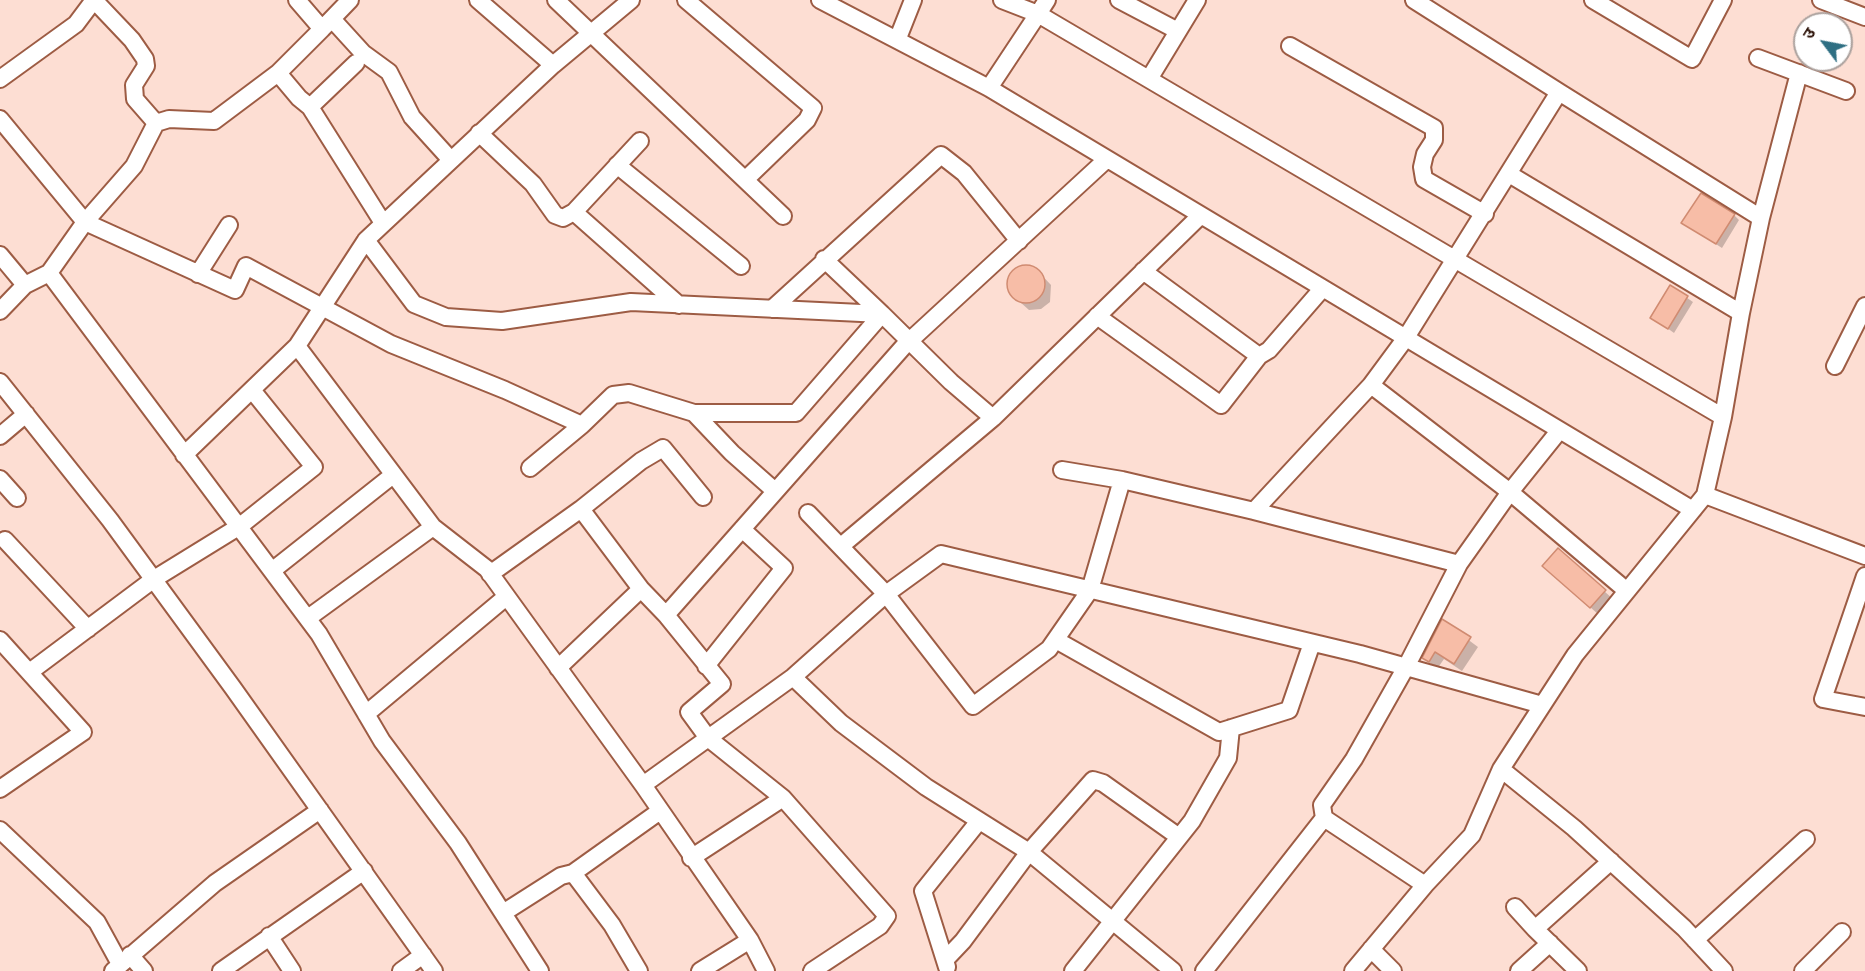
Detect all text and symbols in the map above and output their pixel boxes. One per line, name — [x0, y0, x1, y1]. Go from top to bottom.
north arrow — [1793, 12, 1853, 72]
text: उ — [1799, 25, 1819, 42]

